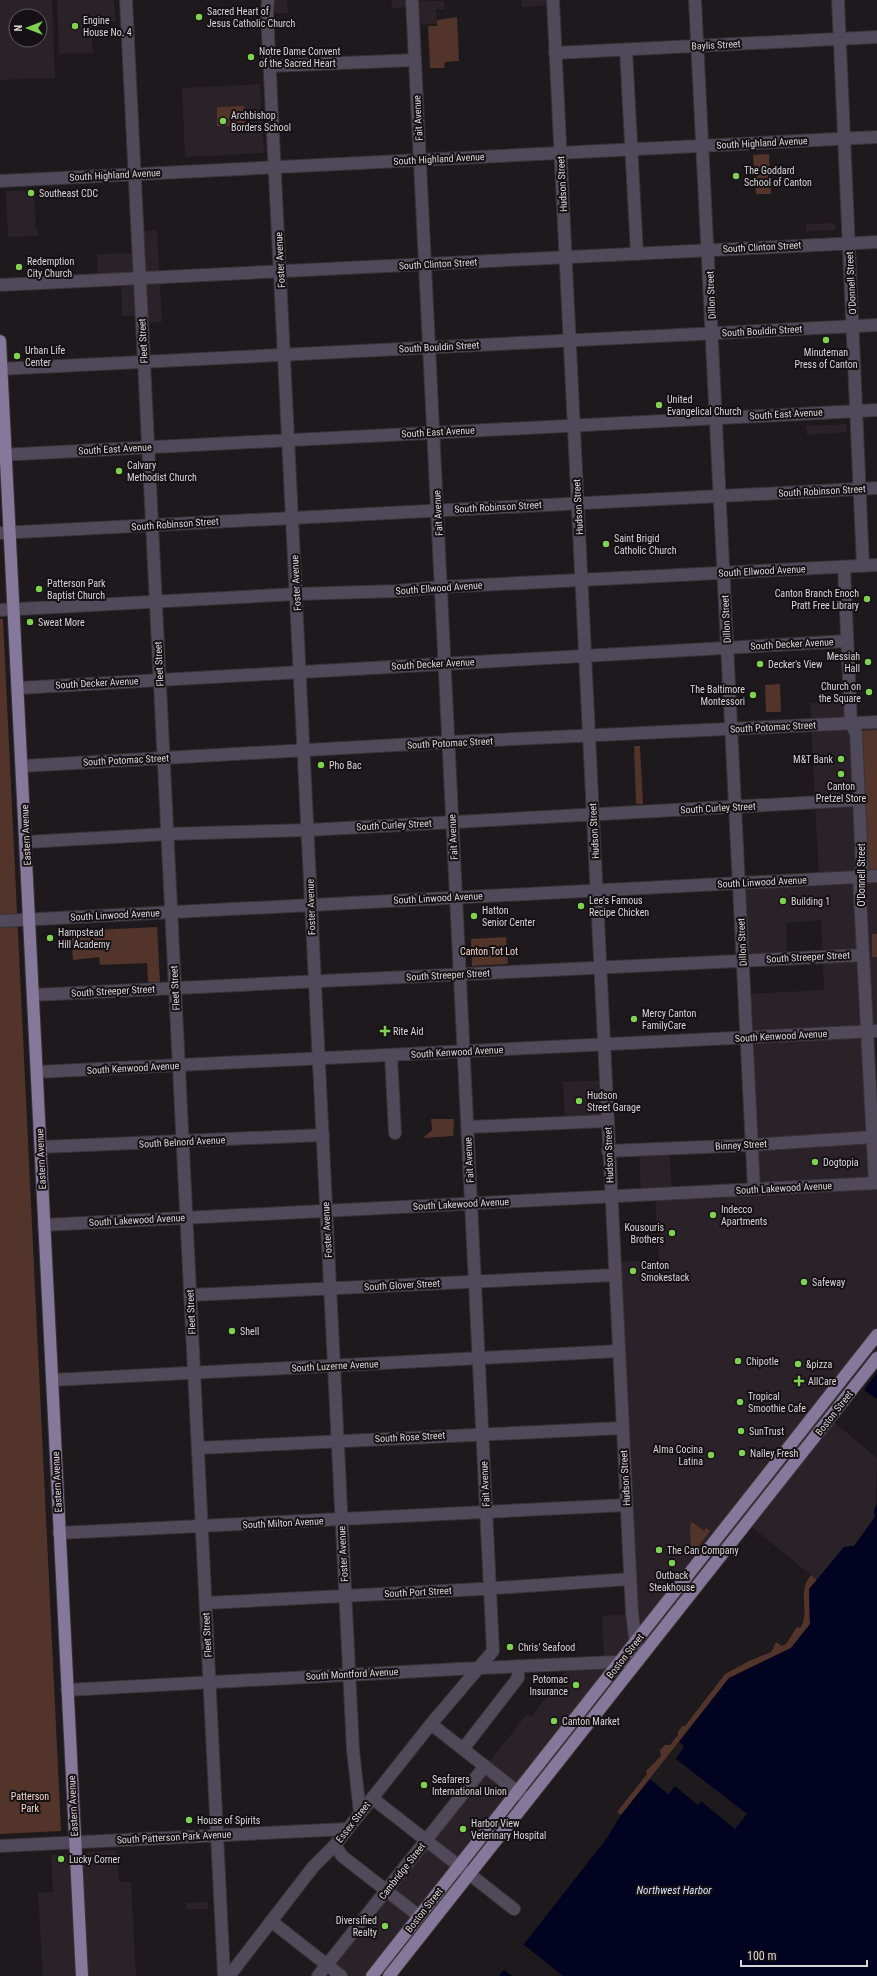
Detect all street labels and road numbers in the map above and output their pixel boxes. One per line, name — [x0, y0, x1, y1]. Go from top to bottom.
street label: Baylis Street — [691, 38, 741, 52]
street label: Fait Avenue — [411, 95, 425, 141]
street label: South Highland Avenue — [716, 135, 808, 151]
street label: South Highland Avenue — [393, 151, 485, 167]
street label: Hudson Street — [555, 156, 569, 212]
street label: South Highland Avenue — [69, 167, 161, 183]
street label: Foster Avenue — [273, 231, 287, 288]
street label: South Clinton Street — [722, 239, 802, 255]
street label: O'Donnell Street — [844, 251, 858, 315]
street label: South Clinton Street — [398, 256, 478, 272]
street label: Dillon Street — [704, 271, 718, 319]
street label: Fleet Street — [136, 318, 150, 364]
street label: South Bouldin Street — [721, 323, 803, 339]
street label: South Bouldin Street — [398, 339, 480, 355]
street label: South East Avenue — [749, 407, 823, 421]
street label: South East Avenue — [401, 425, 475, 439]
street label: South East Avenue — [78, 442, 152, 456]
street label: Hudson Street — [571, 479, 585, 535]
street label: South Robinson Street — [778, 483, 866, 499]
street label: Fait Avenue — [431, 490, 445, 536]
street label: South Robinson Street — [454, 499, 542, 515]
street label: South Robinson Street — [131, 515, 219, 533]
street label: Foster Avenue — [289, 554, 303, 611]
street label: South Ellwood Avenue — [718, 563, 806, 579]
street label: South Ellwood Avenue — [395, 579, 483, 597]
street label: Dillon Street — [719, 595, 733, 643]
street label: South Decker Avenue — [750, 636, 834, 652]
street label: Fleet Street — [152, 641, 166, 687]
street label: South Decker Avenue — [391, 656, 475, 672]
street label: South Decker Avenue — [55, 675, 139, 691]
street label: South Potomac Street — [730, 719, 816, 735]
street label: South Potomac Street — [407, 735, 493, 751]
street label: South Potomac Street — [83, 752, 169, 768]
street label: South Curley Street — [680, 801, 756, 815]
street label: Hudson Street — [587, 803, 601, 859]
street label: Eastern Avenue — [19, 804, 33, 866]
street label: Fait Avenue — [446, 814, 460, 860]
street label: South Curley Street — [356, 818, 432, 832]
street label: O'Donnell Street — [856, 843, 867, 907]
street label: South Linwood Avenue — [717, 874, 807, 890]
street label: Foster Avenue — [305, 878, 317, 935]
street label: South Linwood Avenue — [393, 890, 483, 906]
street label: South Linwood Avenue — [70, 907, 160, 923]
street label: Dillon Street — [735, 918, 749, 966]
street label: South Streeper Street — [766, 949, 850, 965]
street label: Fleet Street — [168, 965, 182, 1011]
street label: South Streeper Street — [406, 967, 490, 983]
street label: South Streeper Street — [71, 983, 155, 999]
street label: South Kenwood Avenue — [734, 1028, 828, 1044]
street label: South Kenwood Avenue — [410, 1044, 504, 1060]
street label: South Kenwood Avenue — [86, 1060, 180, 1076]
street label: Hudson Street — [603, 1127, 615, 1183]
street label: Eastern Avenue — [34, 1128, 48, 1190]
street label: South Belnord Avenue — [139, 1134, 226, 1150]
street label: Fait Avenue — [462, 1137, 476, 1183]
street label: Binney Street — [715, 1138, 767, 1152]
street label: South Lakewood Avenue — [736, 1180, 833, 1196]
street label: South Lakewood Avenue — [413, 1196, 510, 1212]
street label: Foster Avenue — [320, 1201, 334, 1258]
street label: South Lakewood Avenue — [89, 1212, 186, 1228]
street label: South Glover Street — [364, 1278, 440, 1292]
street label: Fleet Street — [184, 1289, 198, 1335]
street label: South Luzerne Avenue — [291, 1358, 379, 1374]
street label: Boston Street — [813, 1389, 855, 1437]
street label: South Rose Street — [375, 1430, 445, 1444]
street label: Hudson Street — [618, 1450, 632, 1506]
street label: Eastern Avenue — [50, 1451, 64, 1513]
street label: Fait Avenue — [478, 1461, 492, 1507]
street label: South Milton Avenue — [242, 1515, 324, 1531]
street label: Foster Avenue — [336, 1525, 350, 1582]
street label: South Port Street — [384, 1585, 452, 1599]
street label: Fleet Street — [200, 1612, 214, 1658]
street label: Boston Street — [604, 1632, 646, 1680]
street label: South Montford Avenue — [305, 1666, 399, 1682]
street label: Eastern Avenue — [66, 1775, 80, 1837]
street label: Essex Street — [334, 1799, 372, 1845]
street label: South Patterson Park Avenue — [116, 1828, 232, 1845]
street label: Cambridge Street — [377, 1841, 427, 1901]
street label: Boston Street — [403, 1886, 445, 1934]

